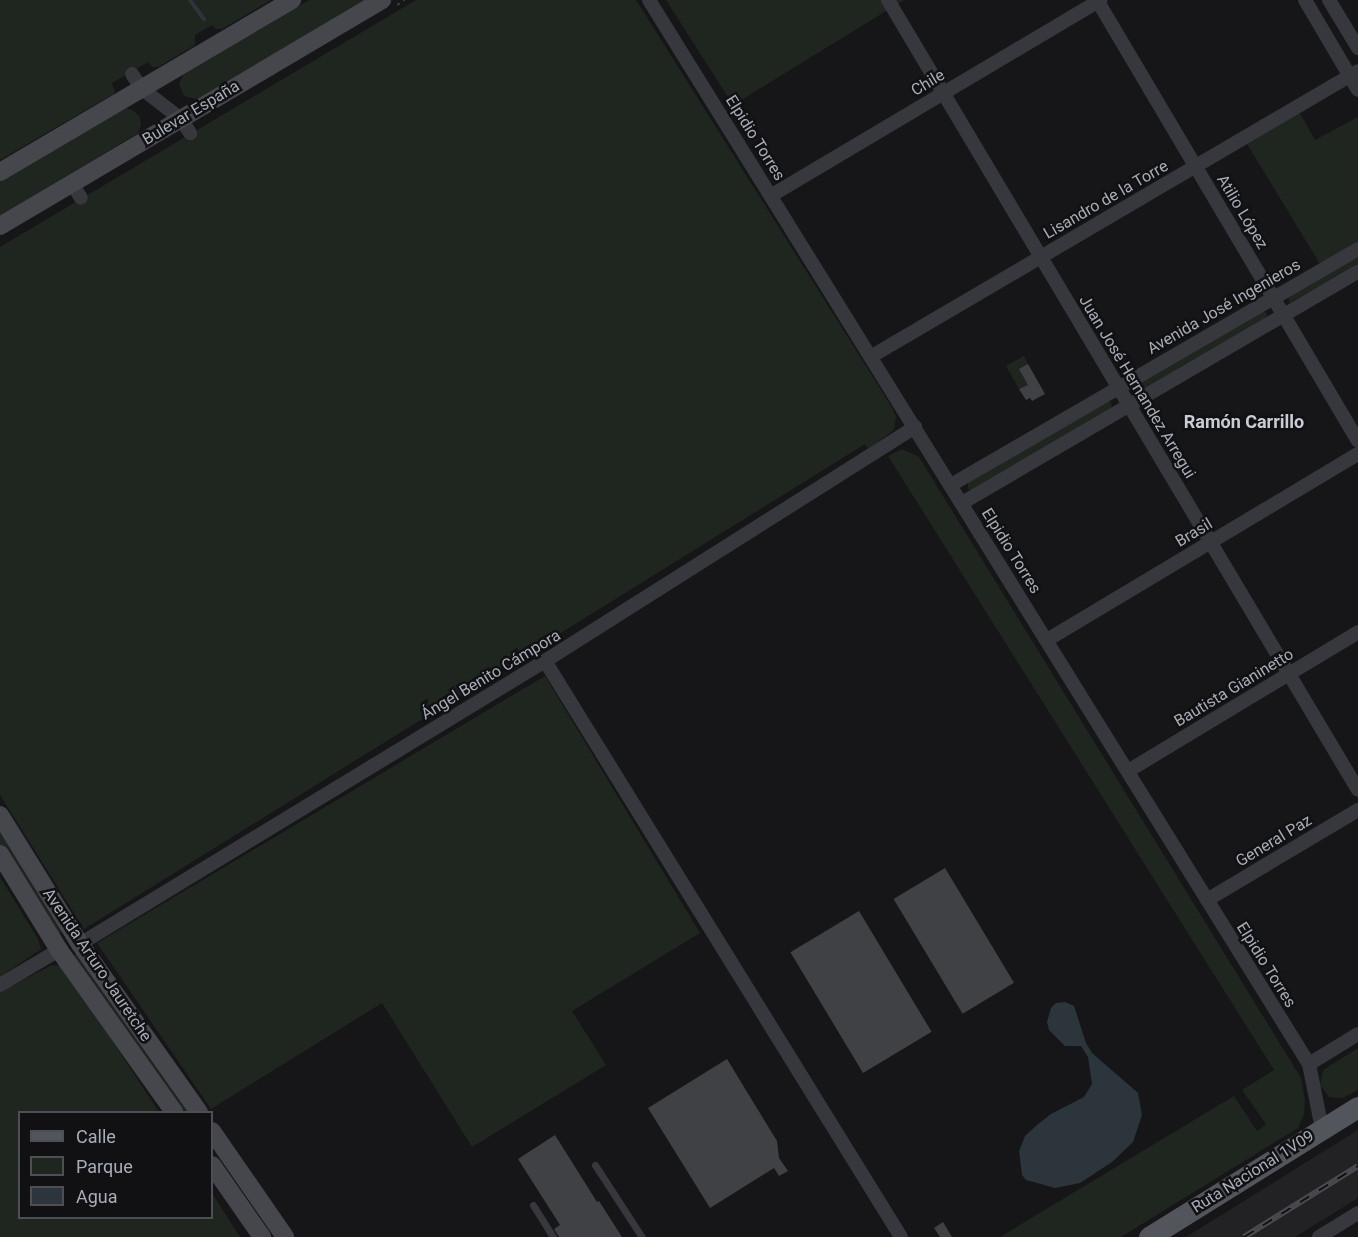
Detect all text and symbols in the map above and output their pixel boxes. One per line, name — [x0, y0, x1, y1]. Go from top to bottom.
street label: Chile — [908, 66, 948, 100]
street label: Bulevar España — [139, 77, 243, 149]
street label: Elpidio Torres — [721, 92, 789, 184]
street label: Lisandro de la Torre — [1040, 156, 1172, 244]
street label: Atilio López — [1212, 171, 1272, 253]
street label: Avenida José Ingenieros — [1144, 255, 1304, 359]
street label: Juan José Hernandez Arregui — [1075, 292, 1199, 482]
district label: Ramón Carrillo — [1184, 411, 1304, 433]
street label: Elpidio Torres — [977, 505, 1045, 597]
street label: Brasil — [1172, 515, 1216, 551]
street label: Ángel Benito Cámpora — [418, 626, 564, 724]
street label: Bautista Gianinetto — [1171, 645, 1297, 731]
street label: General Paz — [1233, 811, 1315, 871]
street label: Avenida Arturo Jauretche — [39, 885, 155, 1045]
street label: Elpidio Torres — [1232, 919, 1300, 1011]
legend — [18, 1111, 213, 1219]
text: Calle — [76, 1126, 116, 1147]
street label: Ruta Nacional 1V09 — [1188, 1127, 1318, 1217]
text: Parque — [76, 1156, 133, 1177]
text: Agua — [76, 1186, 118, 1207]

